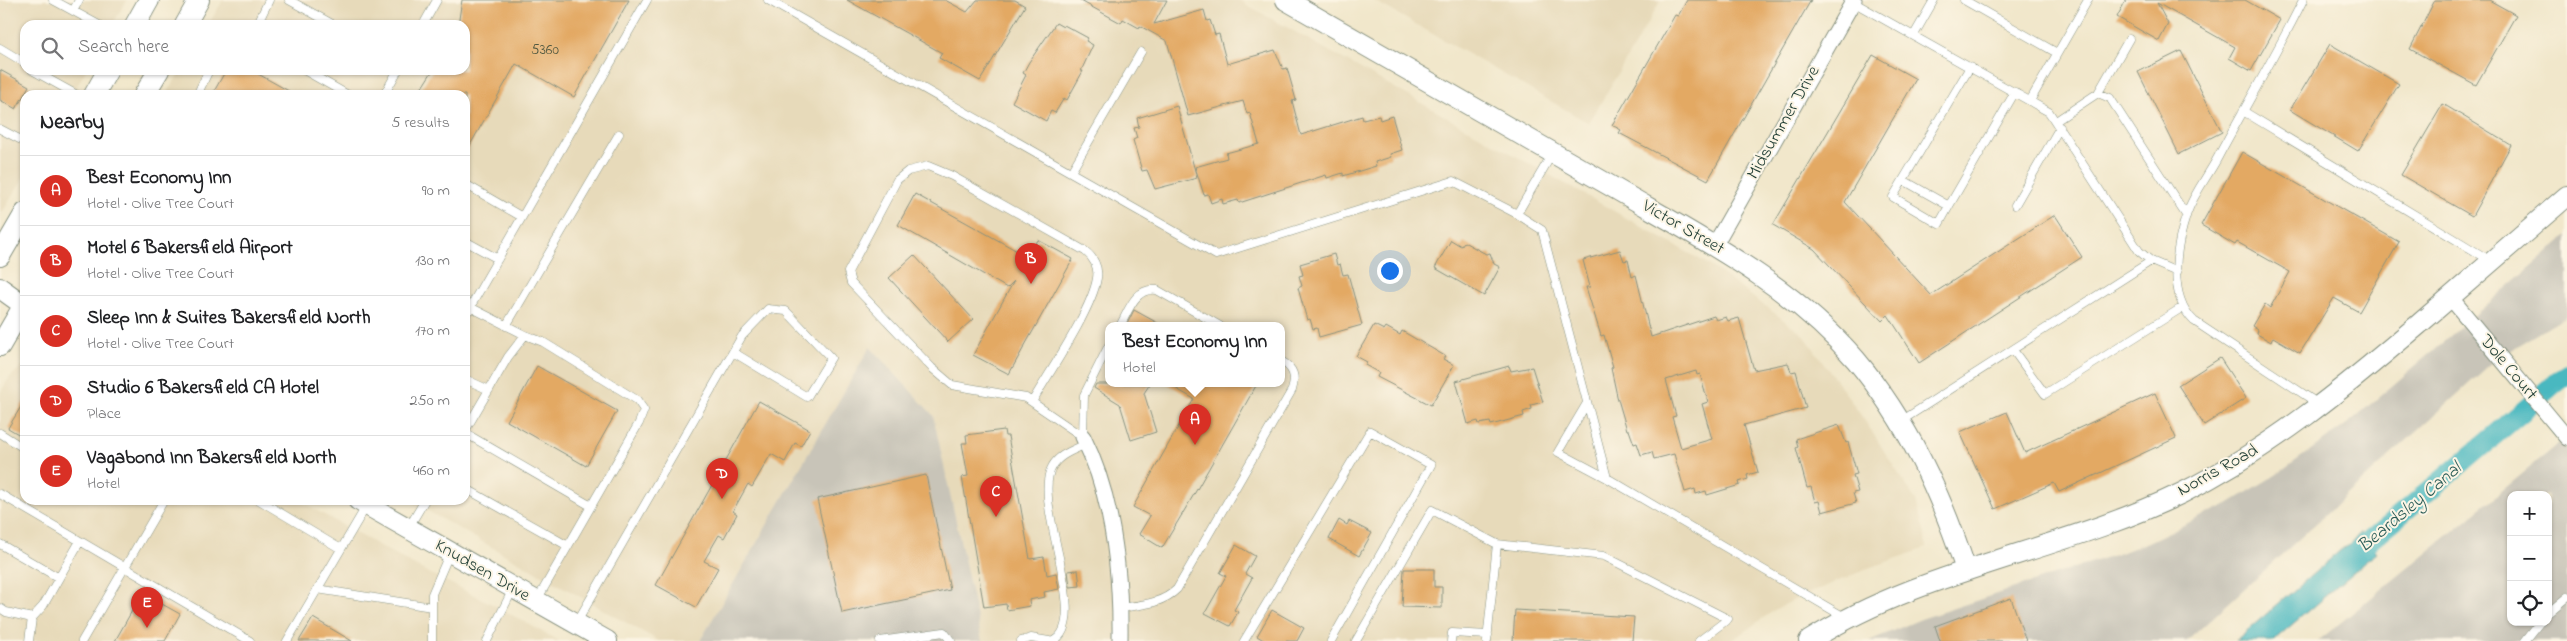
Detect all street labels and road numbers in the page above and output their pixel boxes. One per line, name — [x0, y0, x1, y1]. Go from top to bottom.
street label: Midsummer Drive — [1741, 61, 1828, 185]
street label: Victor Street — [1636, 193, 1729, 262]
street label: Dole Court — [2472, 329, 2543, 407]
street label: Norris Road — [2173, 438, 2263, 504]
street label: Knudsen Drive — [430, 533, 535, 609]

